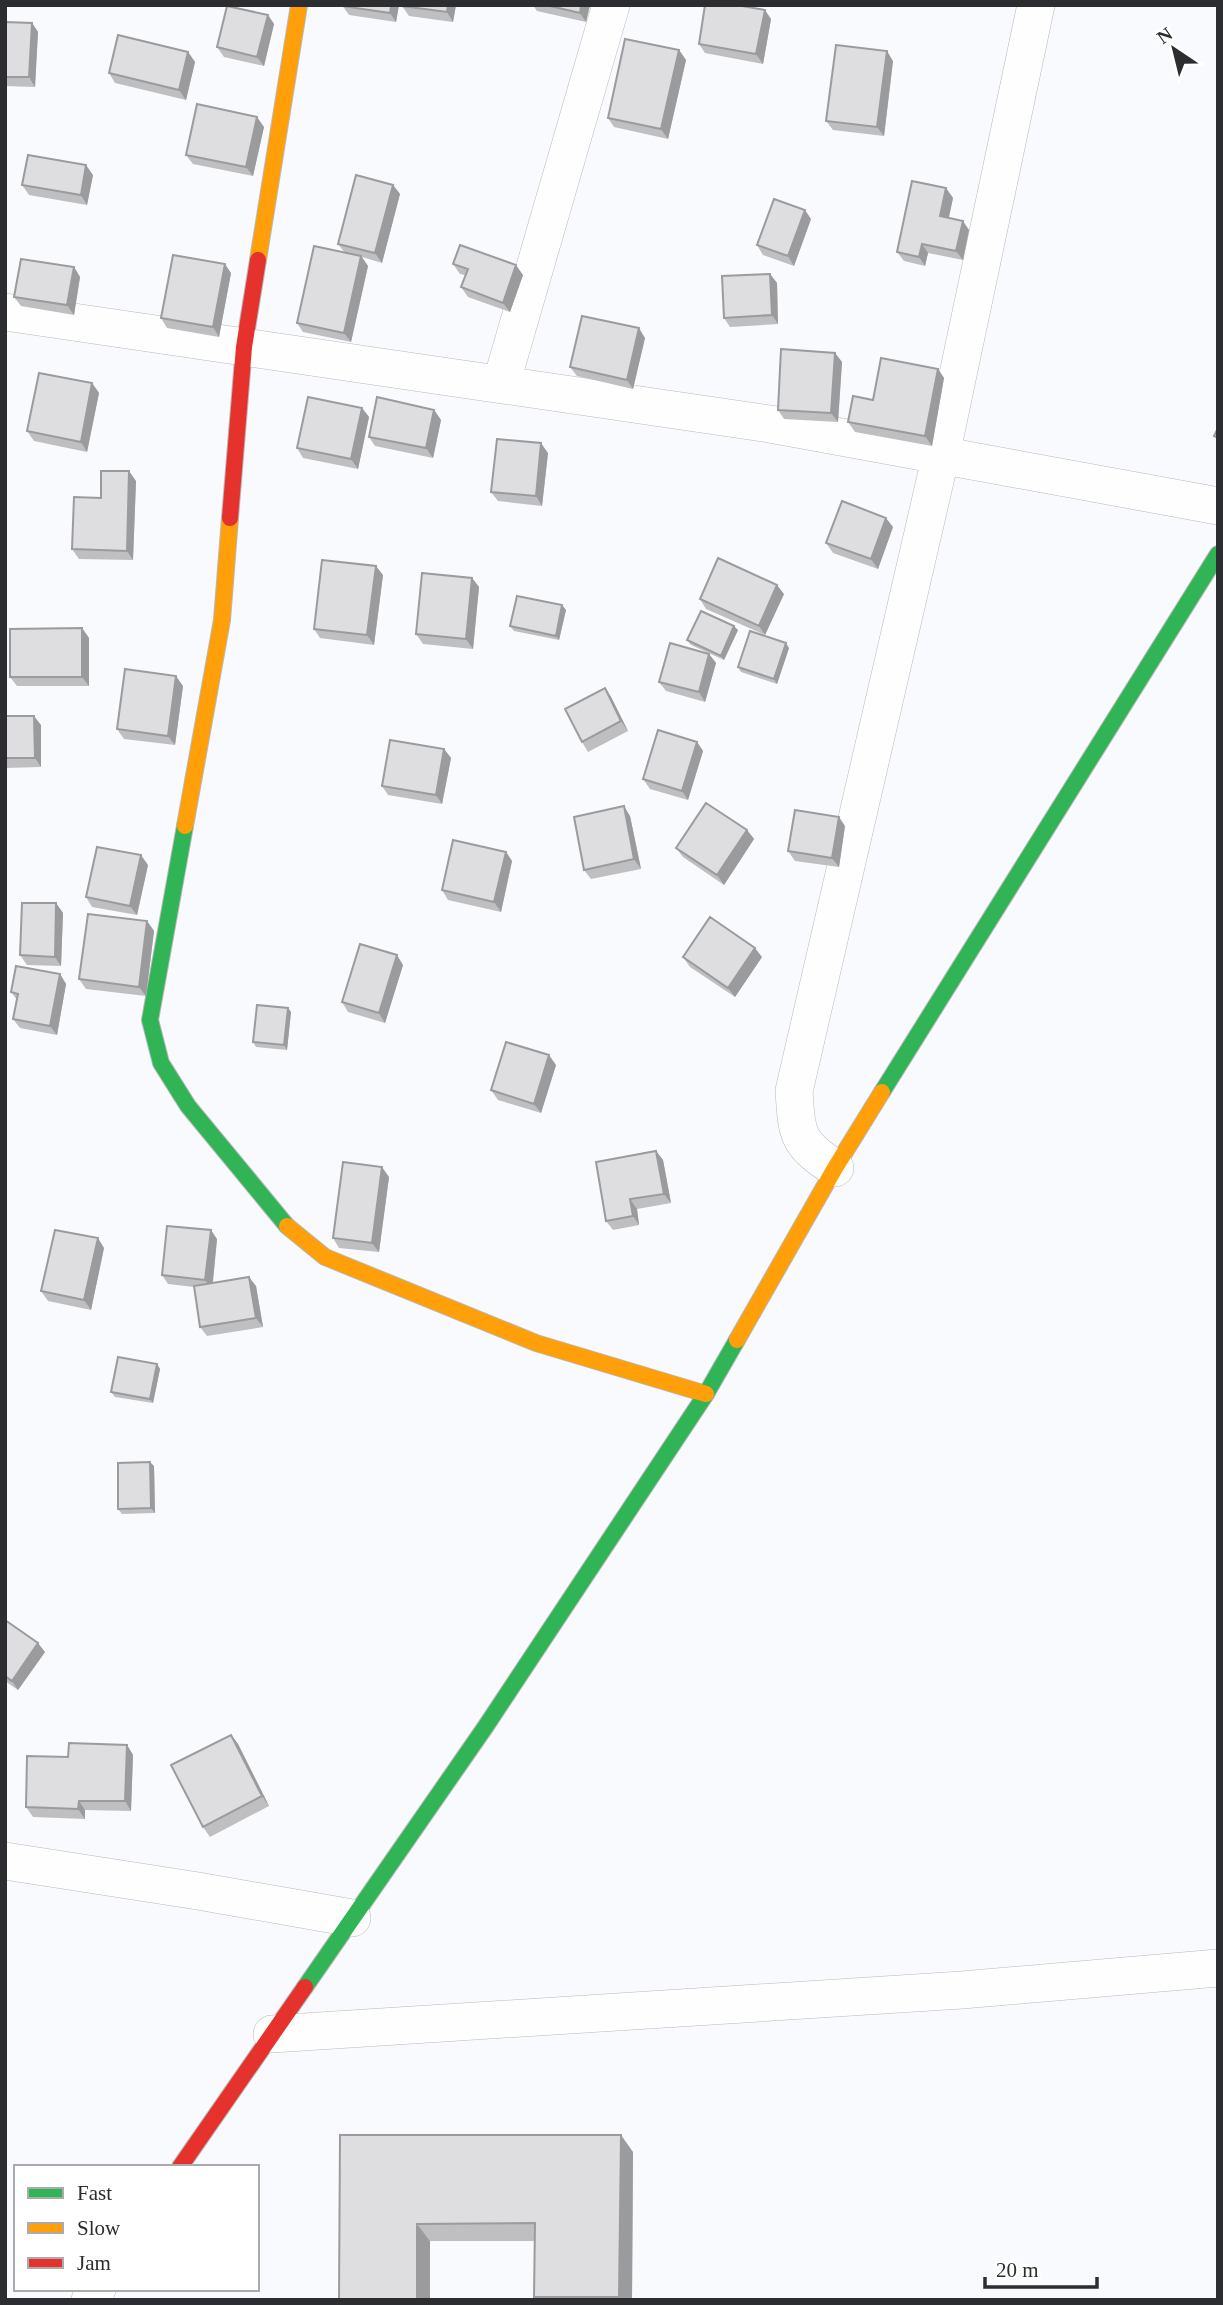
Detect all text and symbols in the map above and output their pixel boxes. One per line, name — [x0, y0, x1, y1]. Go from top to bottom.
north arrow — [1139, 14, 1209, 84]
text: N — [1153, 23, 1176, 48]
legend — [14, 2165, 259, 2291]
text: Fast — [77, 2181, 112, 2205]
text: Slow — [77, 2216, 121, 2240]
scale bar — [985, 2246, 1097, 2290]
text: Jam — [77, 2251, 111, 2275]
text: 20 m — [996, 2258, 1039, 2282]

